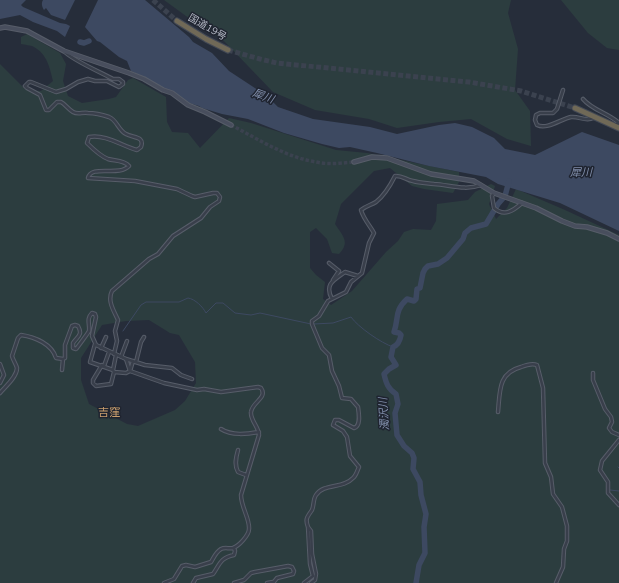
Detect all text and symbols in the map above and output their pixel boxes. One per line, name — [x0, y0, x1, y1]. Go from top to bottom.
street label: 国道19号 — [186, 12, 228, 44]
water label: 犀川 — [250, 87, 276, 107]
water label: 犀川 — [570, 166, 592, 180]
water label: 濁沢川 — [377, 397, 393, 431]
district label: 吉窪 — [98, 406, 120, 420]

